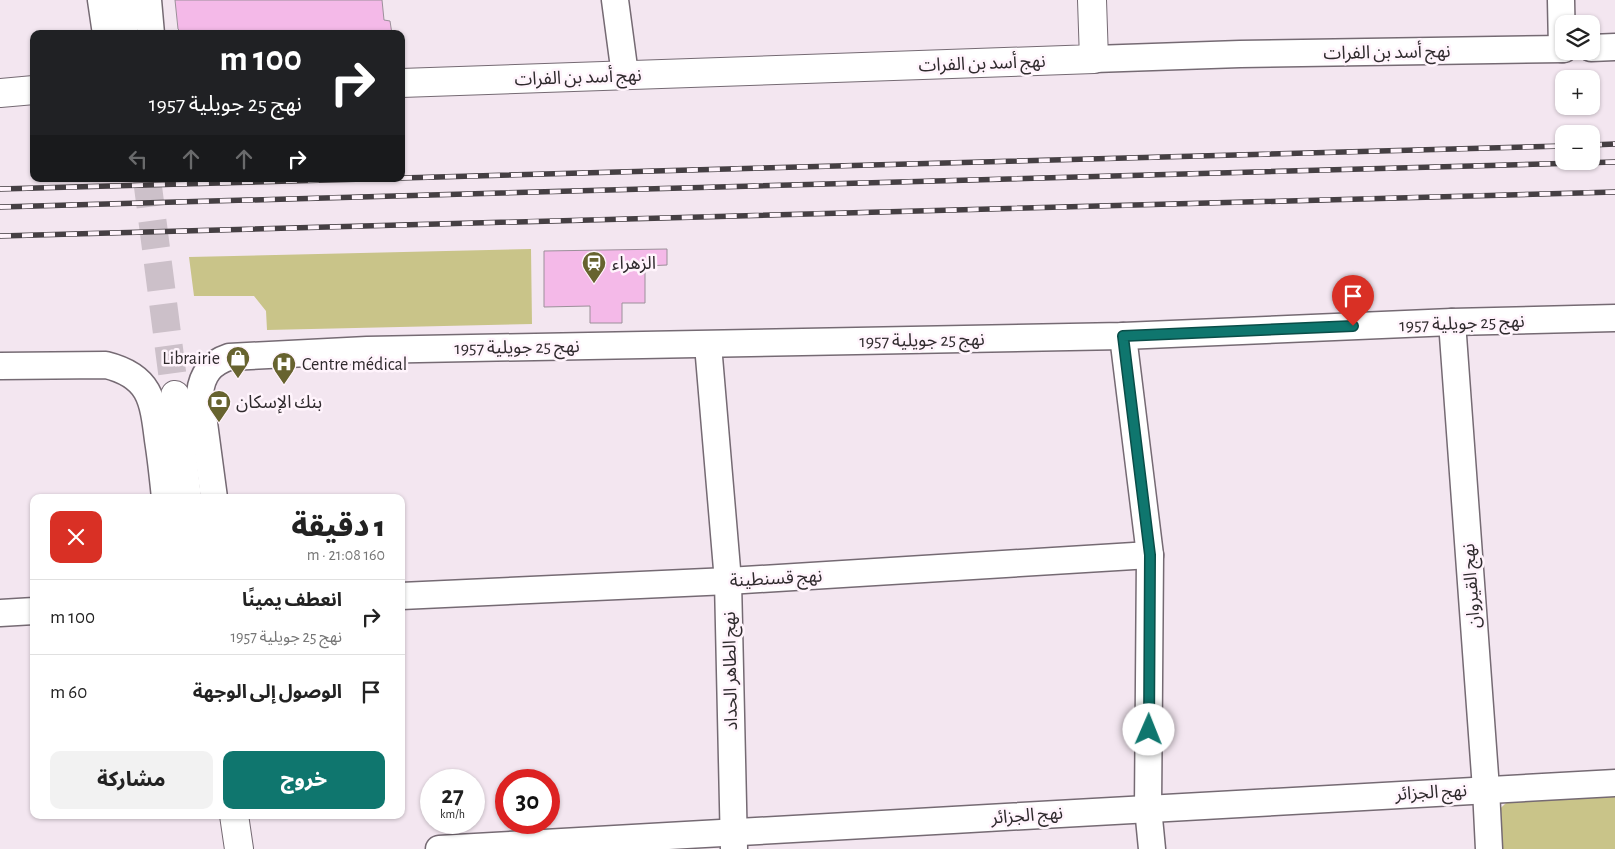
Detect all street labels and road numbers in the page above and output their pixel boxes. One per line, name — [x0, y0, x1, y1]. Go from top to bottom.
street label: نهج أسد بن الفرات — [1323, 40, 1451, 66]
street label: نهج أسد بن الفرات — [918, 50, 1046, 78]
street label: نهج أسد بن الفرات — [514, 64, 642, 92]
street label: نهج 25 جويلية 1957 — [1399, 313, 1525, 338]
street label: نهج 25 جويلية 1957 — [859, 331, 985, 354]
street label: نهج 25 جويلية 1957 — [454, 338, 580, 361]
street label: نهج القيروان — [1460, 543, 1487, 629]
street label: نهج قسنطينة — [729, 568, 823, 593]
street label: نهج الطاهر الحداد — [721, 611, 744, 731]
street label: نهج الجزائر — [1394, 782, 1468, 807]
street label: نهج الجزائر — [990, 805, 1064, 831]

